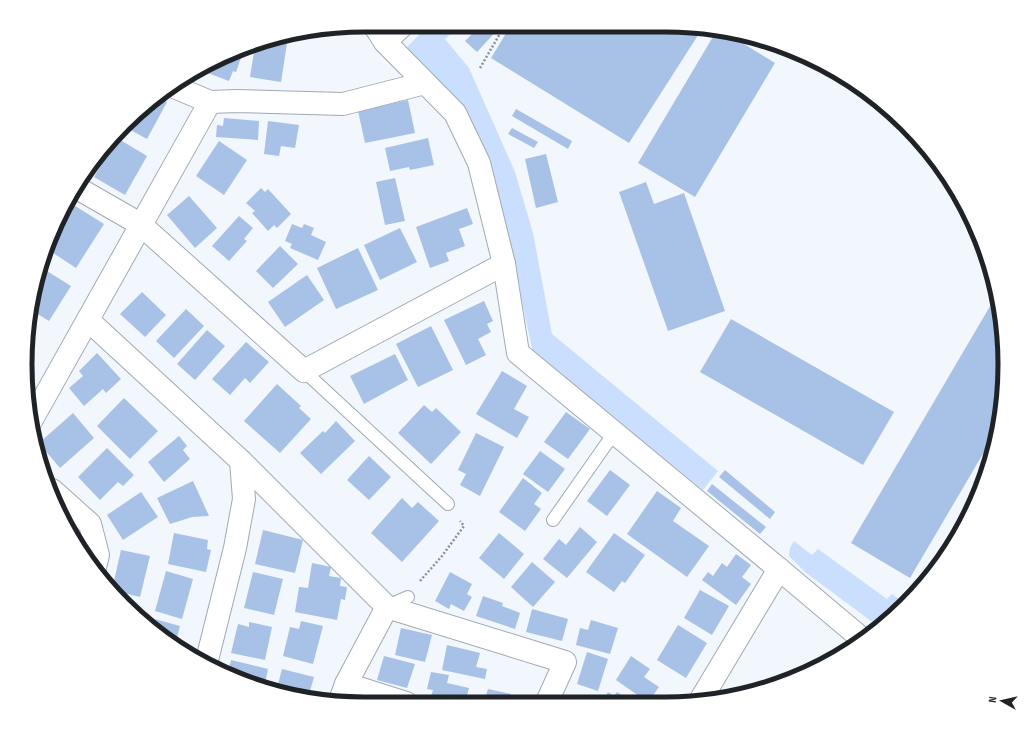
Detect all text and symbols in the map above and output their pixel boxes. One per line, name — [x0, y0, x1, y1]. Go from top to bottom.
north arrow — [982, 681, 1022, 721]
text: N — [986, 696, 999, 703]

